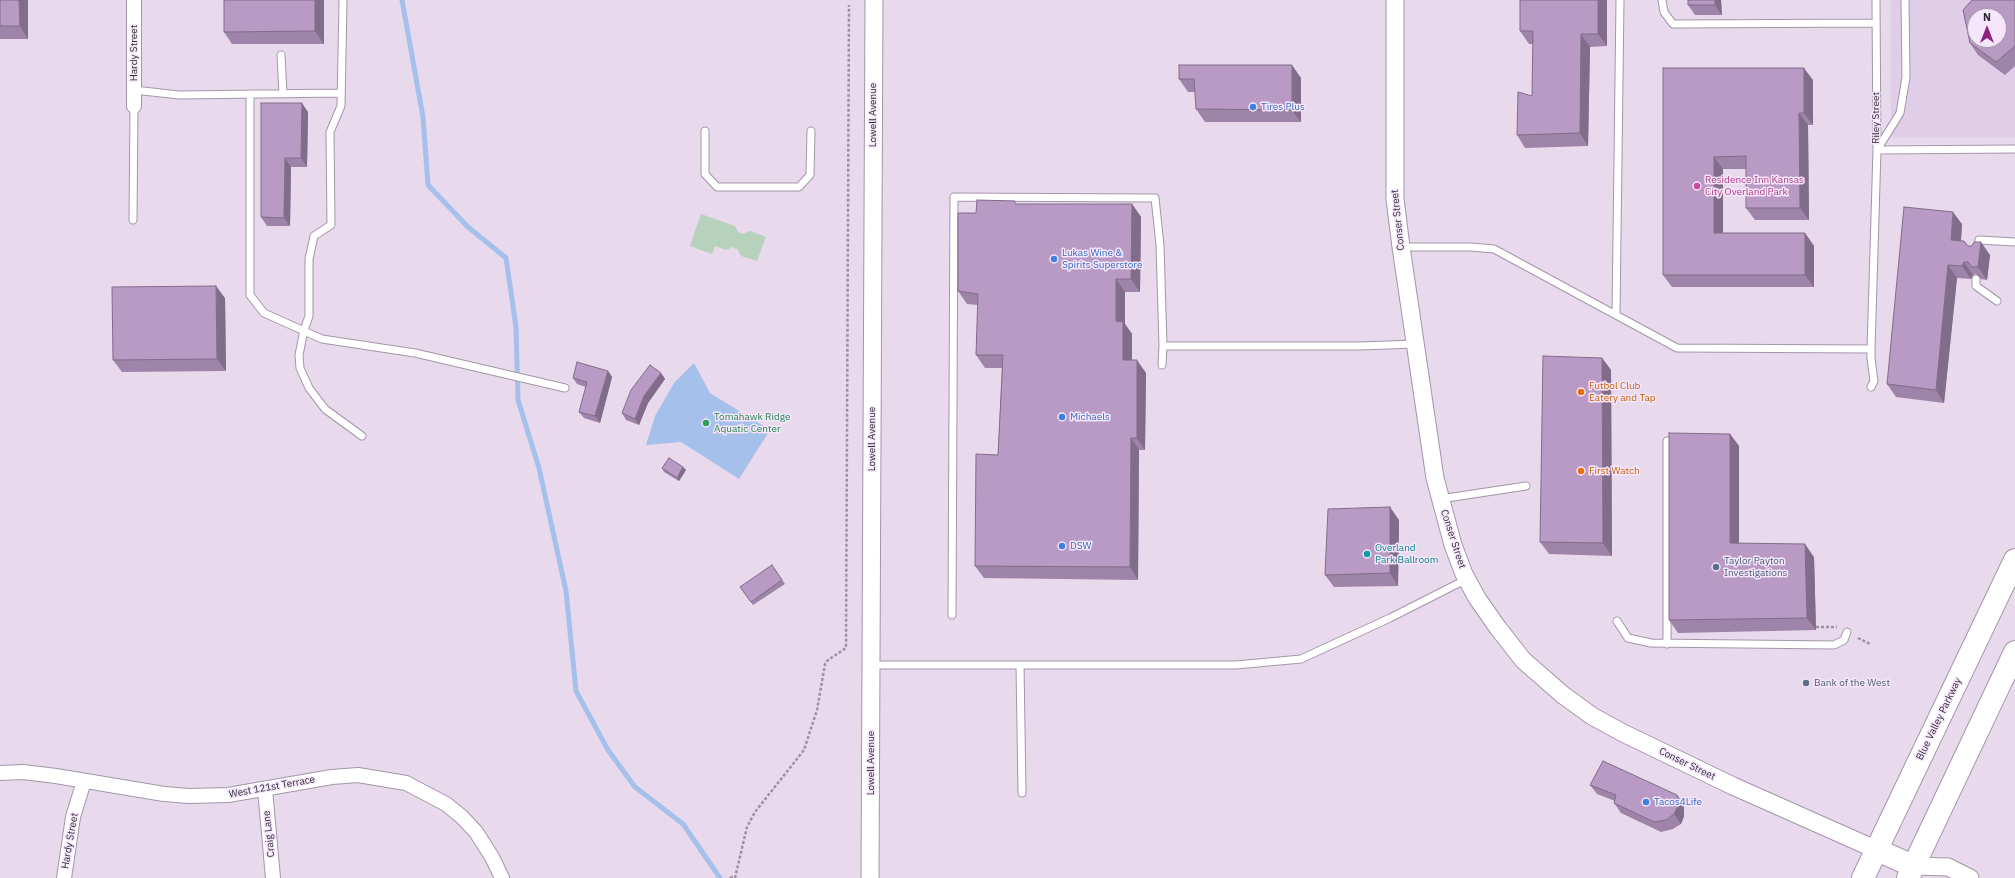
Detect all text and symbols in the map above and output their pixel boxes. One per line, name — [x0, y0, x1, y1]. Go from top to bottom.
north arrow — [1967, 8, 2007, 48]
text: N — [1983, 10, 1991, 24]
street label: Hardy Street — [128, 25, 140, 81]
street label: Lowell Avenue — [867, 83, 879, 147]
street label: Riley Street — [1870, 92, 1882, 144]
place label: Tires Plus — [1261, 101, 1305, 113]
marker: Tires Plus — [1248, 102, 1258, 112]
place label: Residence Inn Kansas City Overland Park — [1705, 174, 1804, 198]
marker: Residence Inn Kansas City Overland Park — [1692, 181, 1702, 191]
street label: Conser Street — [1389, 189, 1407, 251]
place label: Lukas Wine & Spirits Superstore — [1062, 247, 1142, 270]
marker: Lukas Wine & Spirits Superstore — [1049, 254, 1059, 264]
place label: Futbol Club Eatery and Tap — [1589, 380, 1656, 404]
marker: Futbol Club Eatery and Tap — [1576, 387, 1586, 397]
street label: Lowell Avenue — [866, 407, 878, 471]
place label: Tomahawk Ridge Aquatic Center — [714, 411, 790, 434]
place label: Michaels — [1070, 411, 1110, 423]
marker: Michaels — [1057, 412, 1067, 422]
marker: Tomahawk Ridge Aquatic Center — [701, 418, 711, 428]
place label: First Watch — [1589, 465, 1640, 477]
marker: First Watch — [1576, 466, 1586, 476]
street label: Conser Street — [1438, 508, 1468, 570]
place label: DSW — [1070, 540, 1091, 552]
marker: DSW — [1057, 541, 1067, 551]
place label: Overland Park Ballroom — [1375, 542, 1438, 566]
marker: Overland Park Ballroom — [1362, 549, 1372, 559]
place label: Taylor Payton Investigations — [1724, 555, 1787, 578]
marker: Taylor Payton Investigations — [1711, 562, 1721, 572]
street label: Blue Valley Parkway — [1914, 676, 1964, 762]
place label: Bank of the West — [1814, 677, 1890, 689]
marker: Bank of the West — [1801, 678, 1811, 688]
street label: Lowell Avenue — [865, 731, 877, 795]
street label: Conser Street — [1657, 745, 1717, 783]
street label: West 121st Terrace — [228, 774, 316, 800]
place label: Tacos4Life — [1654, 796, 1702, 808]
marker: Tacos4Life — [1641, 797, 1651, 807]
street label: Craig Lane — [261, 810, 277, 858]
street label: Hardy Street — [59, 812, 81, 870]

